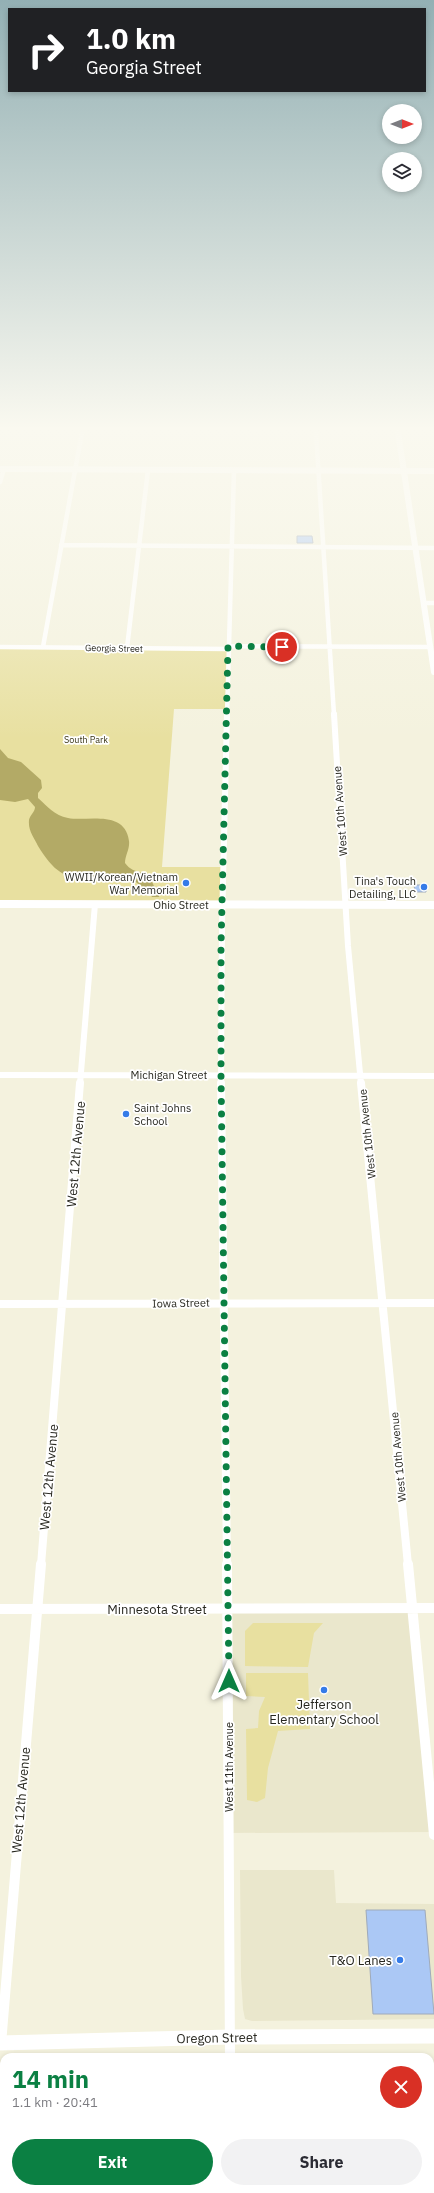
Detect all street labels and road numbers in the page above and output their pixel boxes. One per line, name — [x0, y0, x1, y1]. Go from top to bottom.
street label: Georgia Street — [85, 642, 143, 654]
street label: West 10th Avenue — [330, 766, 350, 856]
street label: Ohio Street — [153, 898, 209, 912]
street label: Michigan Street — [131, 1068, 208, 1082]
street label: West 10th Avenue — [355, 1088, 379, 1180]
street label: West 12th Avenue — [63, 1100, 89, 1208]
street label: Iowa Street — [152, 1295, 210, 1311]
street label: West 10th Avenue — [387, 1412, 409, 1502]
street label: West 12th Avenue — [36, 1423, 62, 1531]
street label: Minnesota Street — [107, 1601, 207, 1618]
street label: West 11th Avenue — [222, 1722, 236, 1812]
street label: West 12th Avenue — [8, 1746, 34, 1854]
street label: Oregon Street — [176, 2029, 258, 2047]

